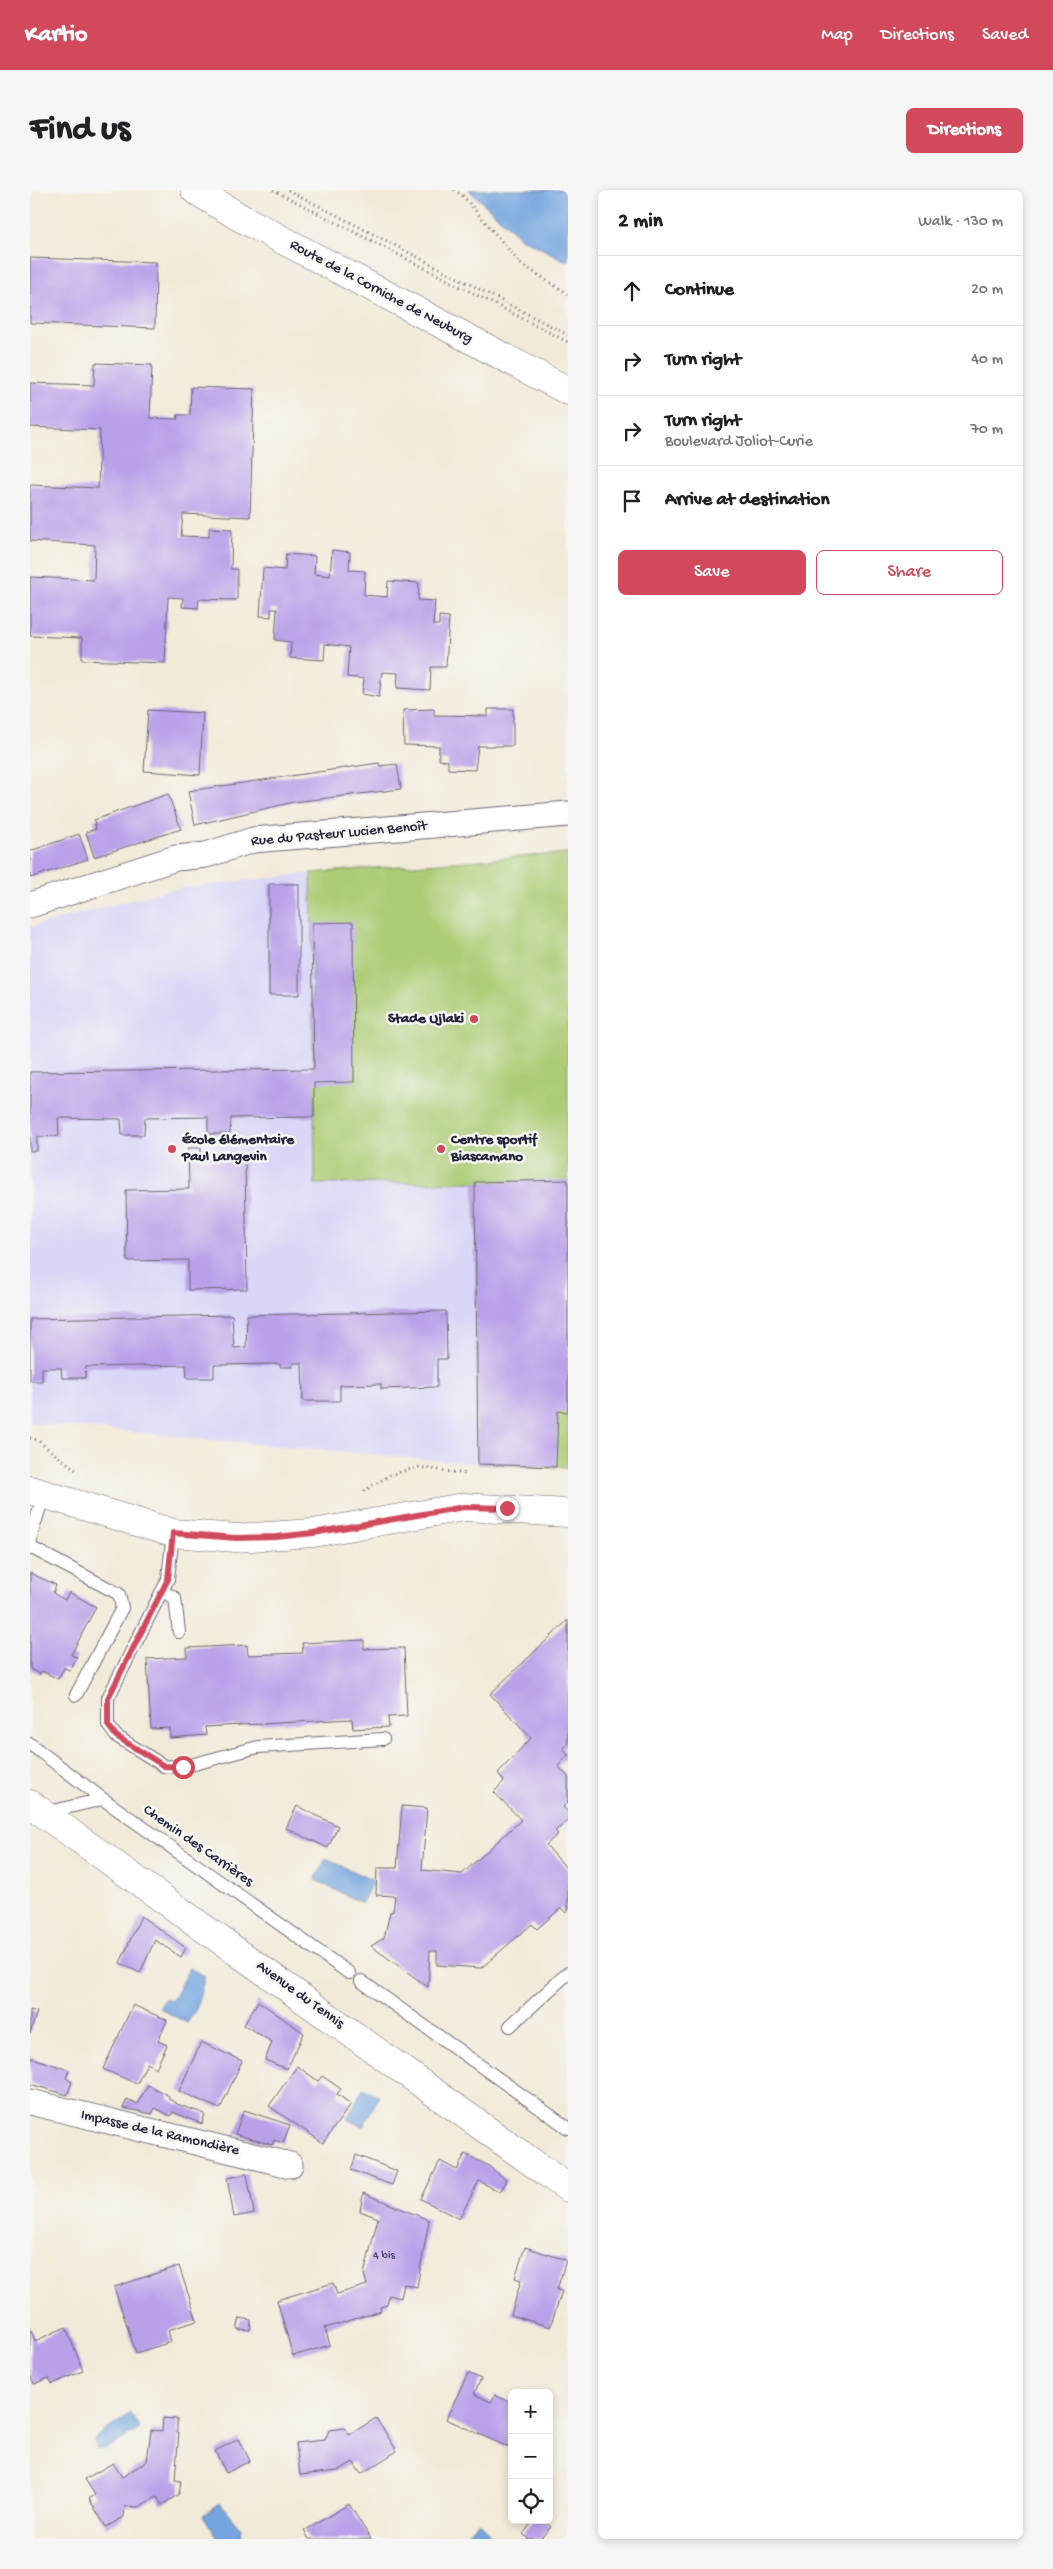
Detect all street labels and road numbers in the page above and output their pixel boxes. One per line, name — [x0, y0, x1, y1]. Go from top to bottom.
street label: Route de la Corniche de Neuburg — [286, 236, 476, 348]
street label: Rue du Pasteur Lucien Benoît — [250, 817, 430, 851]
street label: Chemin des Carrières — [139, 1801, 257, 1891]
street label: Avenue du Tennis — [252, 1957, 348, 2033]
street label: Impasse de la Ramondière — [79, 2106, 241, 2160]

